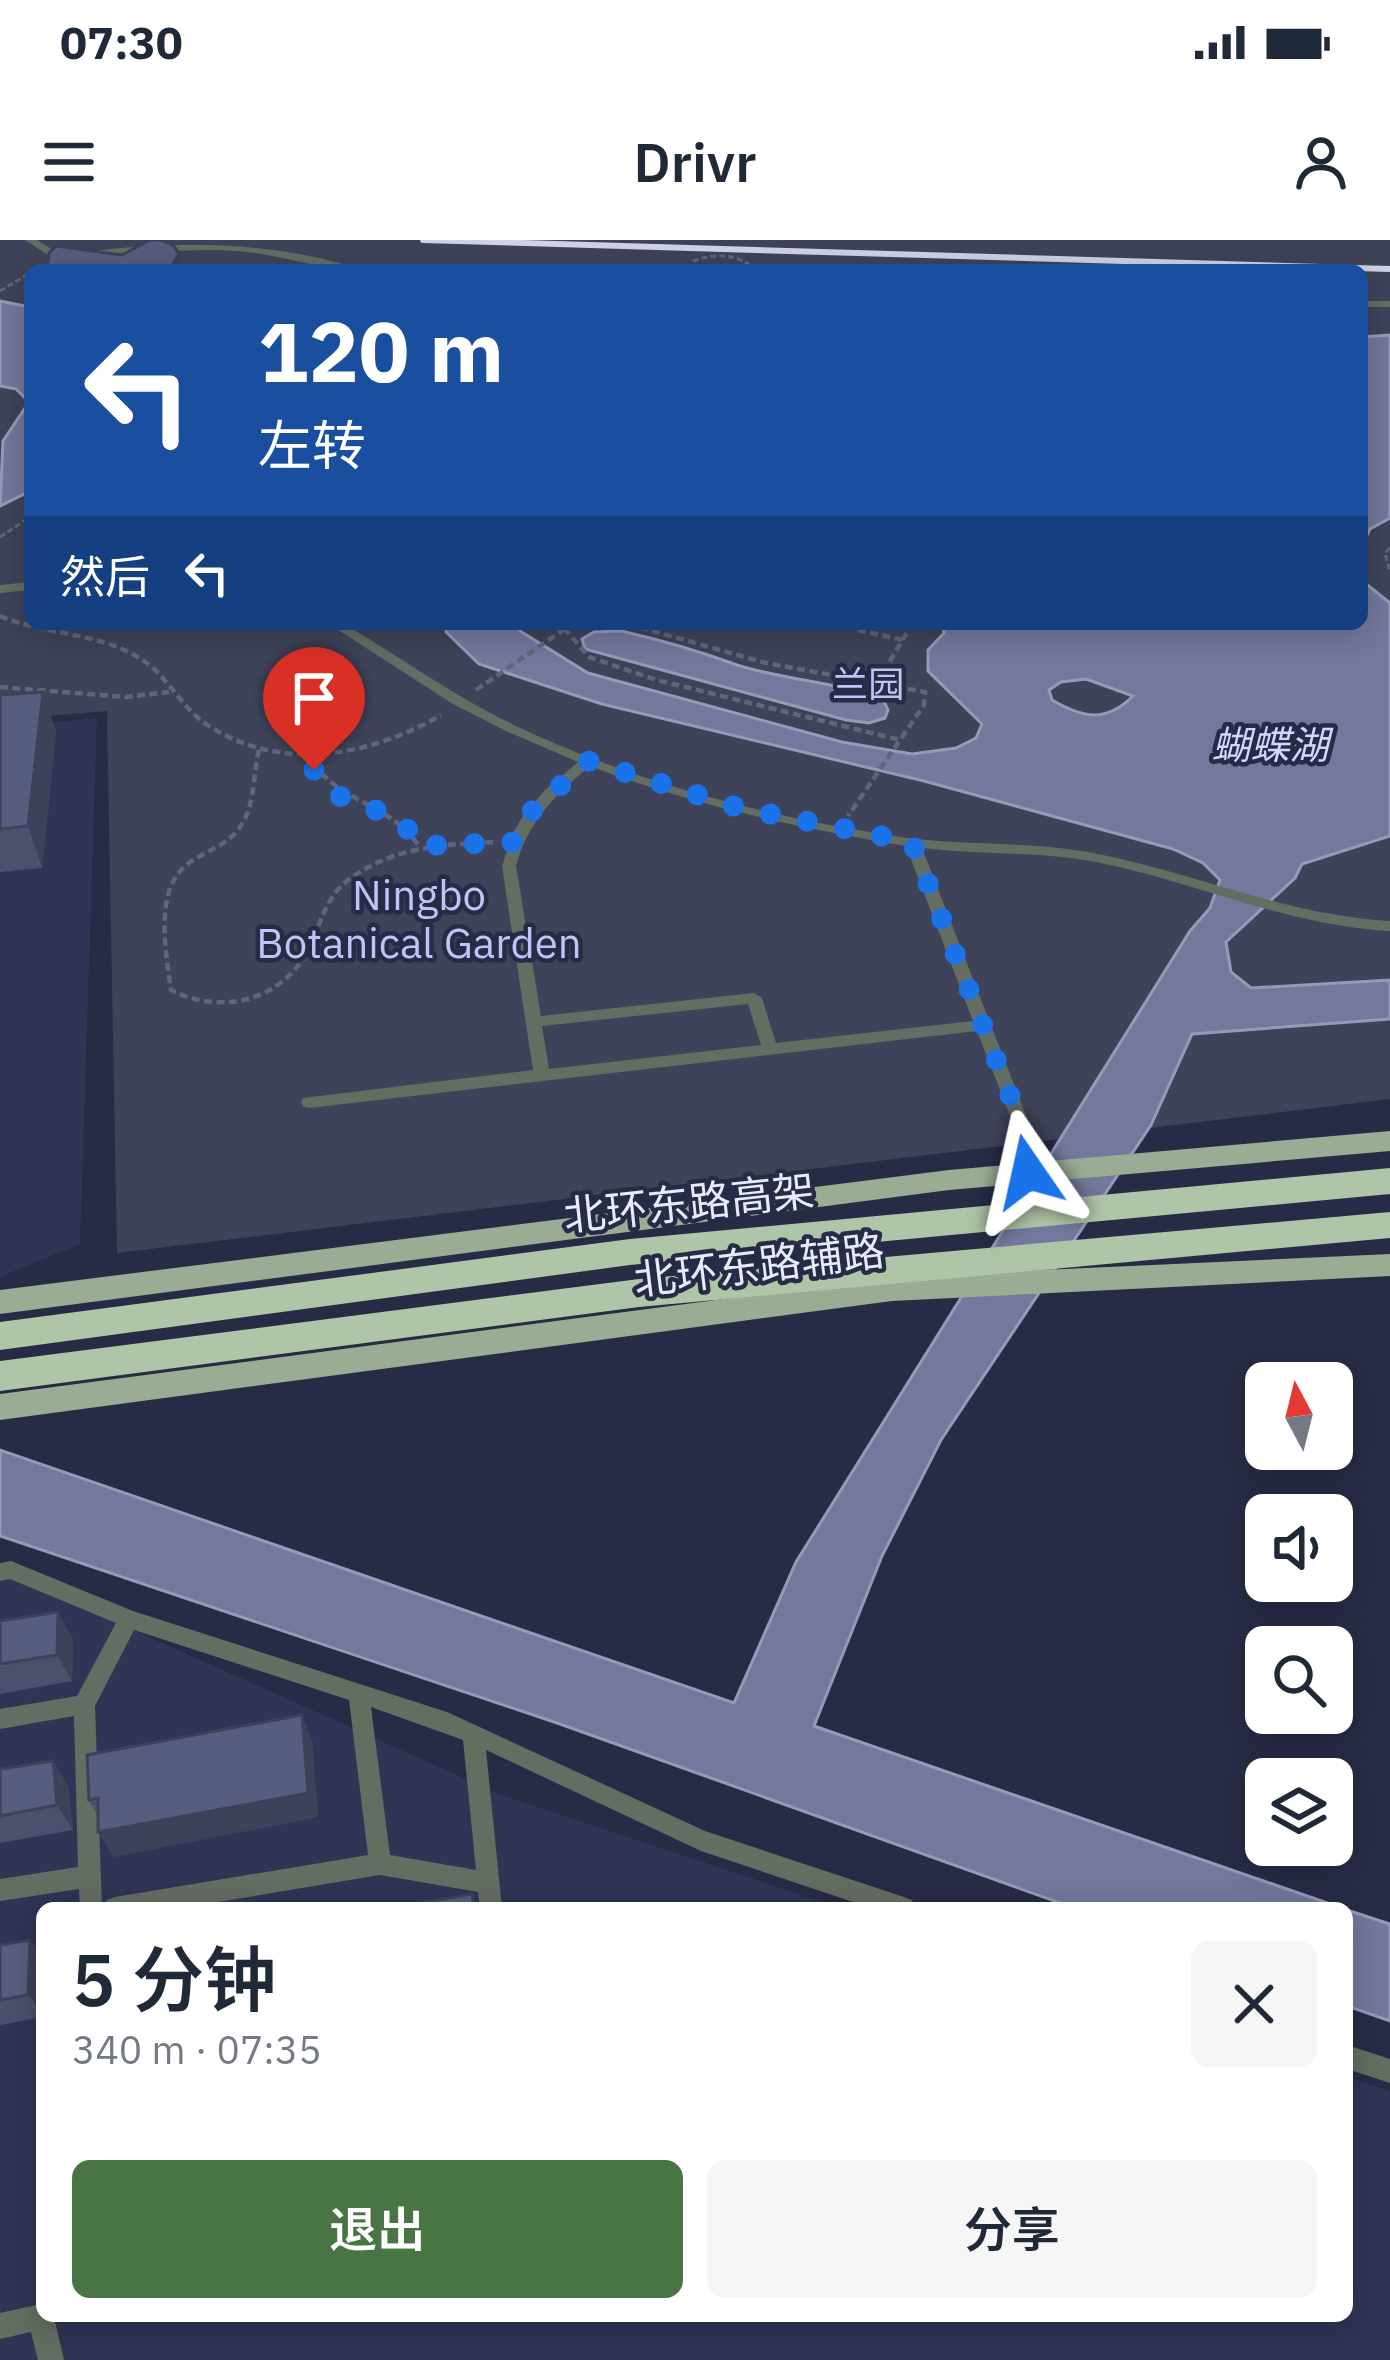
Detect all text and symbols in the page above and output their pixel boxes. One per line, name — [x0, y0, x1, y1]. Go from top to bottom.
text: 07:30 — [60, 13, 183, 71]
text: Drivr — [634, 127, 756, 197]
icon: menu — [36, 129, 102, 195]
icon: person — [1288, 129, 1354, 195]
text: 120 m — [258, 296, 504, 405]
icon: left — [60, 312, 216, 468]
text: 左转 — [258, 410, 366, 480]
icon: left — [174, 540, 240, 606]
text: 然后 — [60, 547, 150, 605]
pin — [263, 647, 365, 770]
park label: 兰园 — [832, 660, 904, 707]
icon: arrive — [281, 665, 347, 731]
water label: 蝴蝶湖 — [1211, 719, 1334, 770]
park label: Ningbo Botanical Garden — [256, 867, 582, 970]
position arrow — [965, 1109, 1091, 1235]
street label: 北环东路高架 — [561, 1162, 817, 1243]
street label: 北环东路辅路 — [631, 1222, 887, 1307]
north arrow — [1245, 1362, 1353, 1470]
map controls — [1245, 1362, 1353, 1866]
button: sound — [1245, 1494, 1353, 1602]
button: search — [1245, 1626, 1353, 1734]
button: layers — [1245, 1758, 1353, 1866]
text: 5 分钟 — [72, 1932, 276, 2026]
button: close — [1191, 1941, 1317, 2067]
text: 340 m · 07:35 — [72, 2024, 322, 2075]
button: 退出 — [72, 2160, 683, 2298]
button: 分享 — [707, 2160, 1317, 2298]

